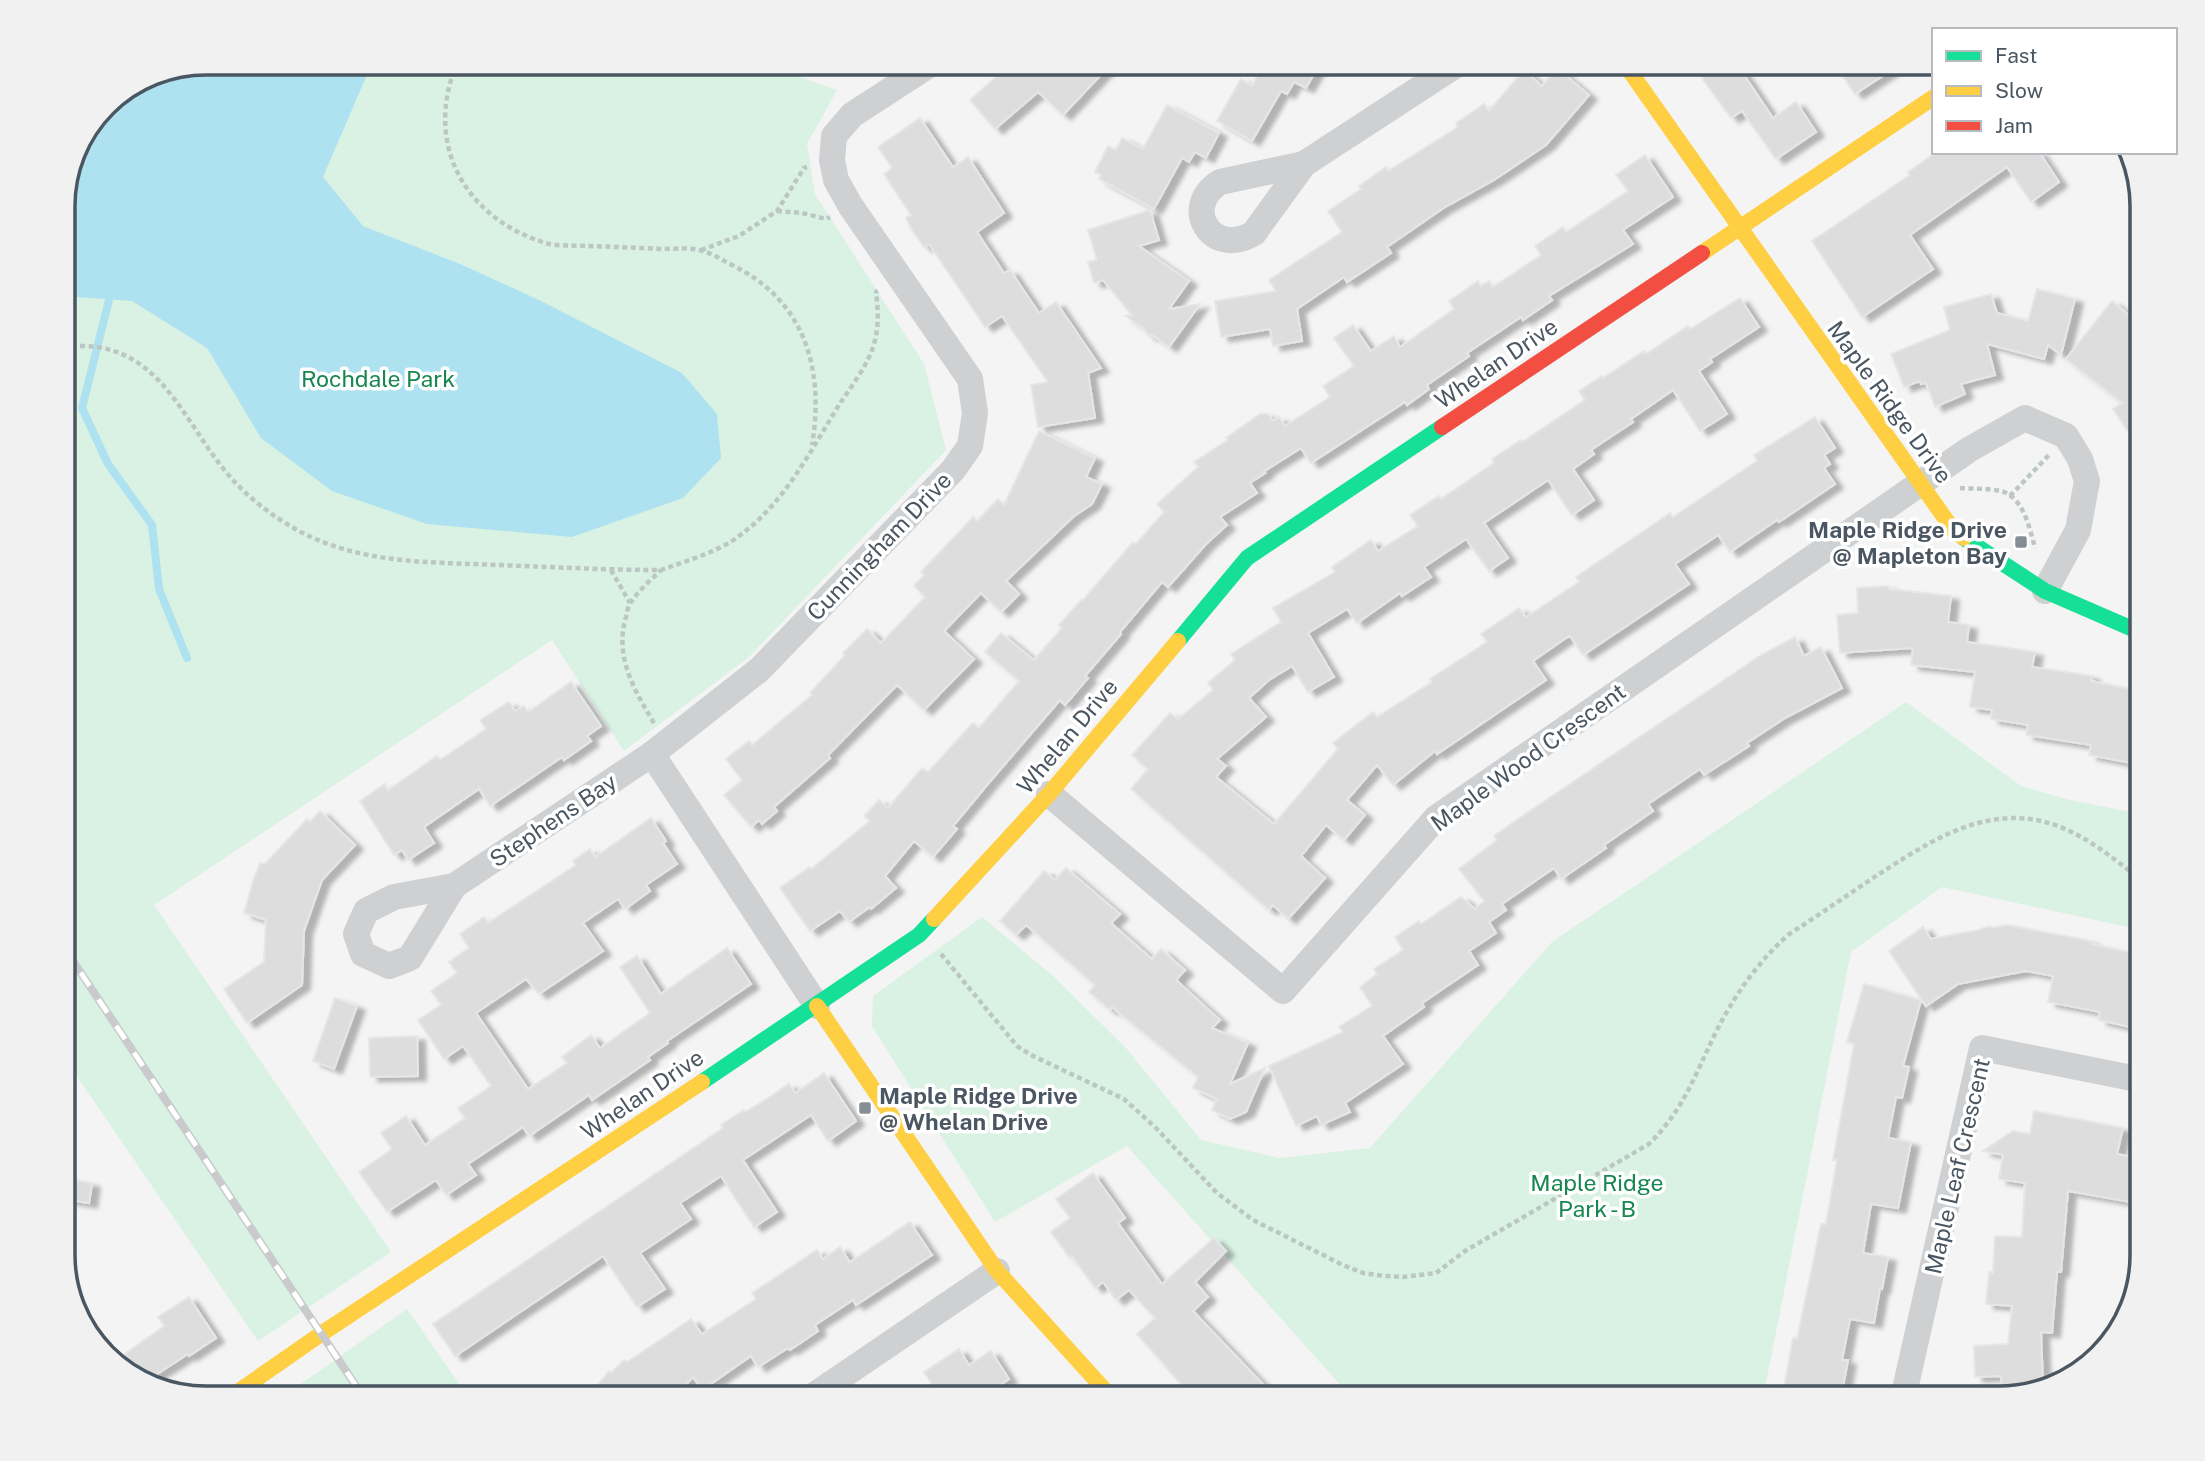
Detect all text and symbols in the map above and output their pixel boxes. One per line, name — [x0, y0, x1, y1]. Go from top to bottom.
legend — [1932, 28, 2177, 154]
text: Fast — [1995, 43, 2037, 68]
text: Slow — [1995, 78, 2043, 103]
text: Jam — [1995, 113, 2033, 138]
street label: Whelan Drive — [1430, 312, 1562, 414]
street label: Maple Ridge Drive — [1822, 316, 1958, 488]
park label: Rochdale Park — [301, 365, 455, 392]
street label: Cunningham Drive — [801, 466, 957, 626]
place label: Maple Ridge Drive @ Mapleton Bay — [1808, 516, 2007, 569]
marker: Maple Ridge Drive @ Mapleton Bay — [2013, 534, 2029, 550]
street label: Whelan Drive — [1011, 673, 1123, 799]
street label: Maple Wood Crescent — [1426, 677, 1630, 837]
street label: Stephens Bay — [485, 768, 621, 872]
street label: Whelan Drive — [576, 1043, 708, 1145]
street label: Maple Leaf Crescent — [1919, 1055, 1995, 1277]
place label: Maple Ridge Drive @ Whelan Drive — [879, 1082, 1078, 1135]
marker: Maple Ridge Drive @ Whelan Drive — [857, 1100, 873, 1116]
park label: Maple Ridge Park - B — [1530, 1169, 1664, 1222]

